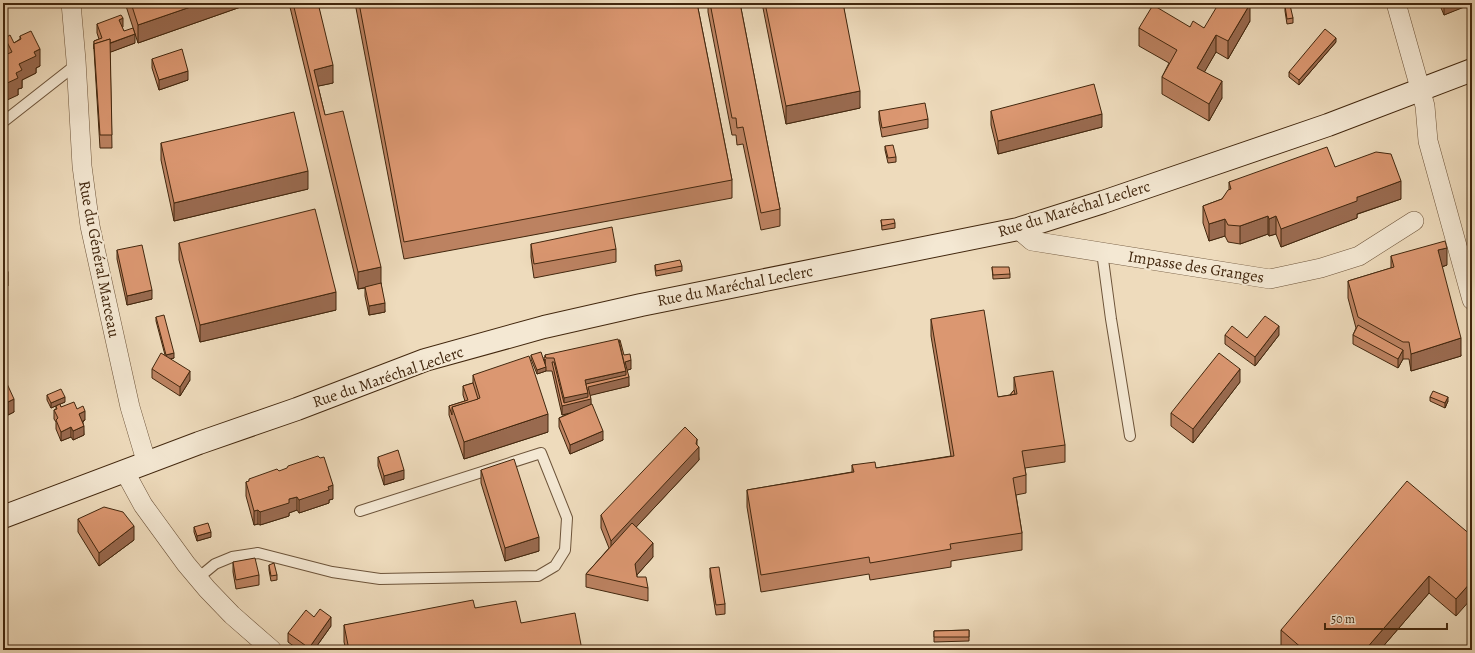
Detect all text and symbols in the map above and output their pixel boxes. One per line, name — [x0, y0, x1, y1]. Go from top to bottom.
street label: Rue du Maréchal Leclerc — [995, 175, 1153, 243]
street label: Rue du Général Marceau — [73, 179, 125, 340]
street label: Impasse des Granges — [1126, 245, 1266, 289]
street label: Rue du Maréchal Leclerc — [655, 260, 815, 312]
street label: Rue du Maréchal Leclerc — [310, 341, 467, 413]
scale bar — [1325, 605, 1447, 631]
text: 50 m — [1331, 611, 1355, 627]

